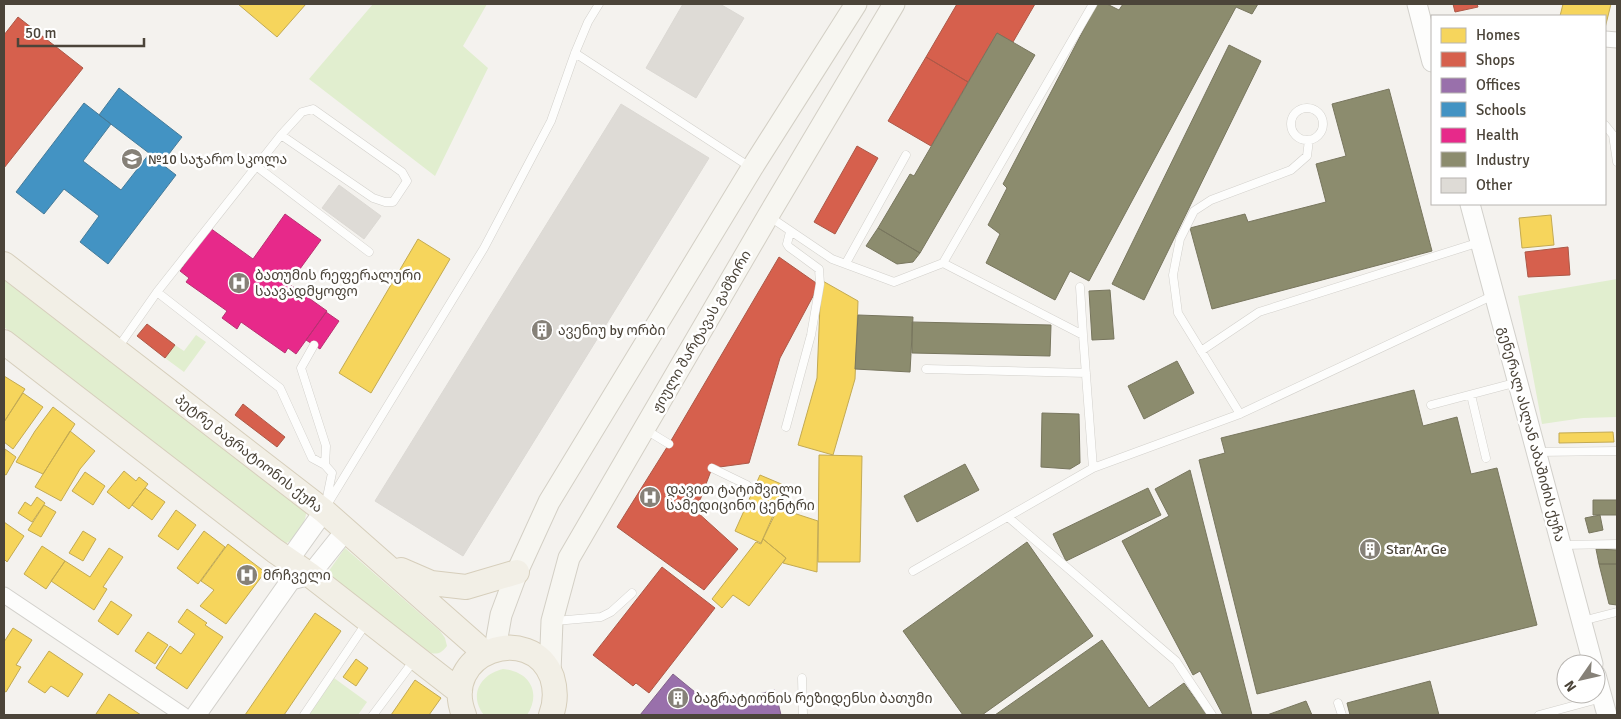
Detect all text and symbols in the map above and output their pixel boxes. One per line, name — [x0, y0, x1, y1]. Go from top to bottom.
scale bar — [18, 15, 144, 47]
legend — [1431, 15, 1606, 205]
text: 50 m — [25, 24, 56, 42]
text: Homes — [1476, 26, 1520, 44]
text: Shops — [1476, 51, 1515, 69]
text: Offices — [1476, 76, 1521, 94]
text: Schools — [1476, 101, 1527, 119]
text: Health — [1476, 126, 1519, 144]
school or university icon: №10 საჯარო სკოლა — [120, 147, 144, 171]
place label: №10 საჯარო სკოლა — [148, 151, 287, 168]
text: Industry — [1476, 151, 1529, 169]
text: Other — [1476, 176, 1513, 194]
street label: ჟიული შარტავას გამზირი — [648, 247, 755, 415]
place label: ბათუმის რეფერალური საავადმყოფო — [255, 267, 421, 300]
hospital icon: ბათუმის რეფერალური საავადმყოფო — [227, 271, 251, 295]
building icon: ავენიუ by ორბი — [530, 318, 554, 342]
place label: ავენიუ by ორბი — [558, 322, 666, 339]
street label: გენერალ ასლან აბაშიძის ქუჩა — [1495, 325, 1568, 544]
street label: პეტრე ბაგრატიონის ქუჩა — [171, 390, 326, 516]
place label: დავით ტატიშვილი სამედიცინო ცენტრი — [666, 481, 815, 514]
hospital icon: დავით ტატიშვილი სამედიცინო ცენტრი — [638, 485, 662, 509]
building icon: Star Ar Ge — [1358, 537, 1382, 561]
place label: Star Ar Ge — [1386, 541, 1447, 558]
hospital icon: მრჩველი — [235, 563, 259, 587]
place label: მრჩველი — [263, 567, 331, 584]
north arrow — [1556, 654, 1606, 704]
text: N — [1561, 677, 1580, 695]
building icon: ბაგრატიონის რეზიდენსი ბათუმი — [666, 686, 690, 710]
place label: ბაგრატიონის რეზიდენსი ბათუმი — [694, 690, 933, 707]

